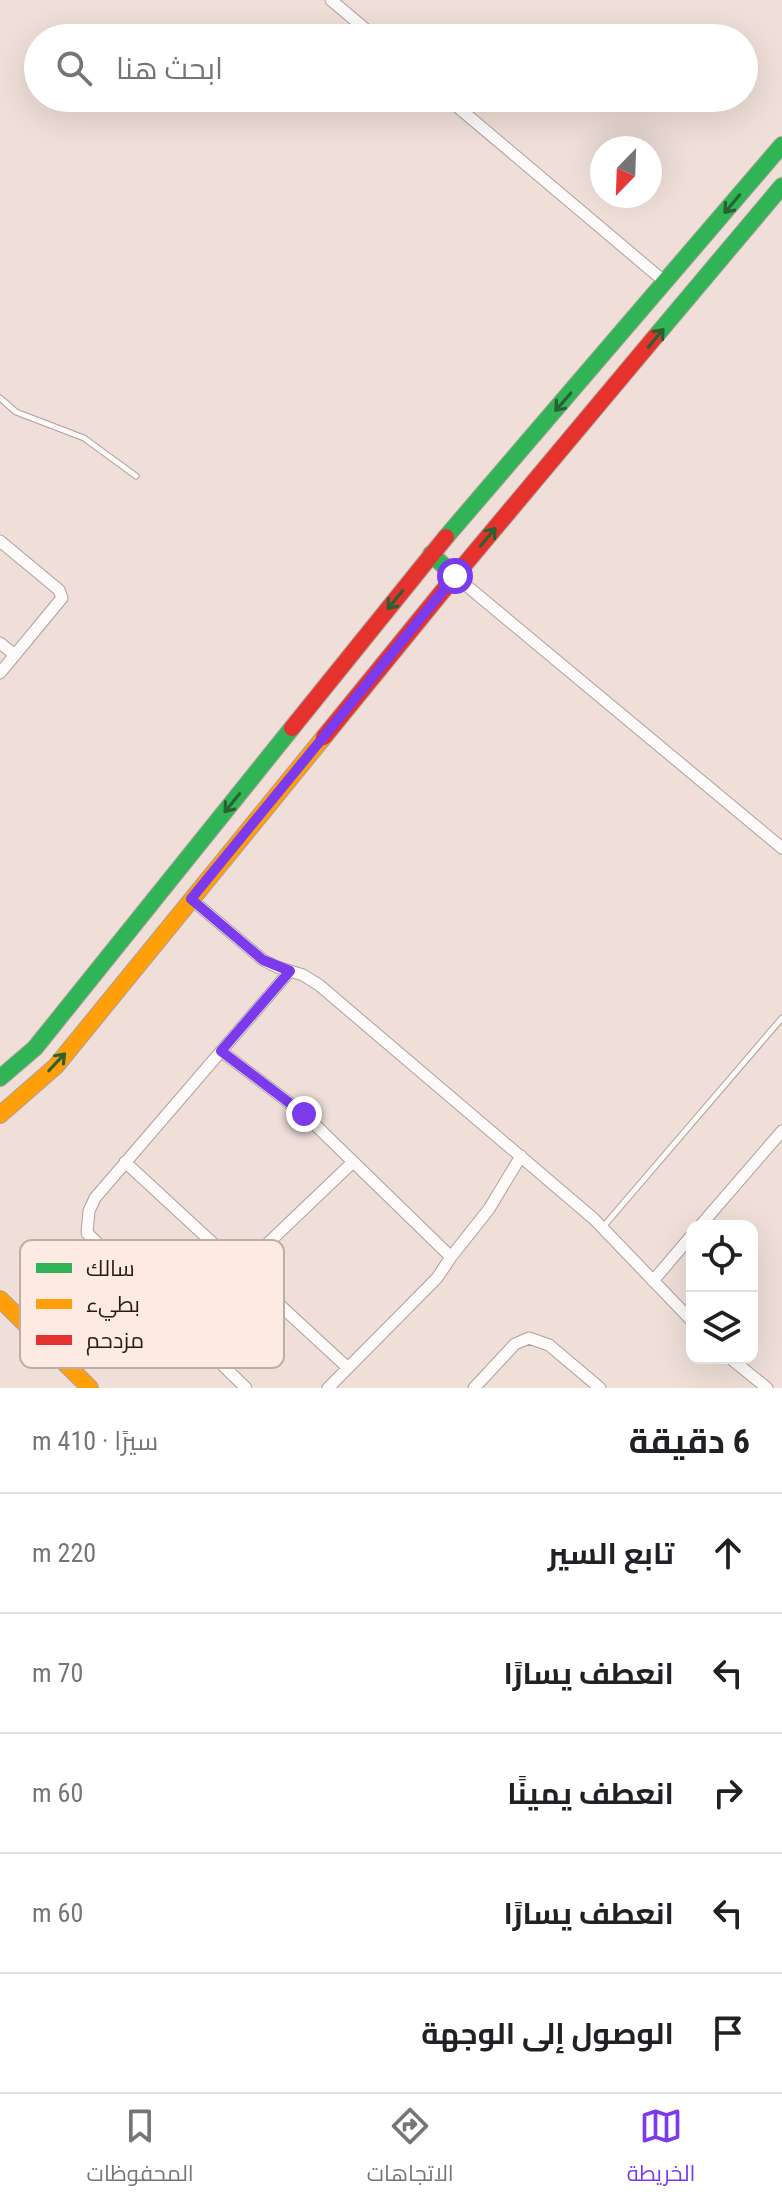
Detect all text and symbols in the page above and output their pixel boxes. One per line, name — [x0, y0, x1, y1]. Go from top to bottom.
search box — [24, 24, 758, 112]
icon: search — [52, 46, 96, 90]
text: ابحث هنا — [116, 51, 223, 86]
north arrow — [590, 136, 662, 208]
one-way arrow — [723, 193, 741, 214]
one-way arrow — [647, 328, 665, 348]
one-way arrow — [554, 391, 572, 411]
one-way arrow — [479, 527, 497, 547]
route start — [437, 558, 473, 594]
one-way arrow — [386, 589, 403, 610]
one-way arrow — [224, 792, 241, 813]
one-way arrow — [48, 1053, 66, 1073]
route end — [286, 1096, 322, 1132]
map controls — [686, 1220, 758, 1364]
button: locate — [686, 1220, 758, 1292]
legend — [20, 1240, 284, 1368]
text: سالك — [86, 1256, 135, 1281]
text: بطيء — [86, 1292, 140, 1321]
button: layers — [686, 1292, 758, 1364]
text: مزدحم — [86, 1328, 144, 1356]
text: 6 دقيقة — [629, 1421, 750, 1461]
text: سيرًا · 410 m — [32, 1426, 158, 1456]
icon: ahead — [706, 1531, 750, 1575]
text: تابع السير — [548, 1536, 674, 1571]
text: 220 m — [32, 1538, 96, 1568]
icon: left — [706, 1651, 750, 1695]
text: انعطف يسارًا — [503, 1656, 674, 1691]
text: 70 m — [32, 1658, 83, 1688]
icon: right — [706, 1771, 750, 1815]
text: انعطف يمينًا — [507, 1776, 674, 1811]
text: 60 m — [32, 1778, 83, 1808]
icon: left — [706, 1891, 750, 1935]
text: انعطف يسارًا — [503, 1896, 674, 1931]
text: 60 m — [32, 1898, 83, 1928]
icon: arrive — [706, 2011, 750, 2055]
text: الوصول إلى الوجهة — [421, 2016, 674, 2051]
tab: المحفوظات — [87, 2104, 194, 2194]
tab: الاتجاهات — [367, 2104, 454, 2194]
tab: الخريطة — [627, 2104, 695, 2194]

